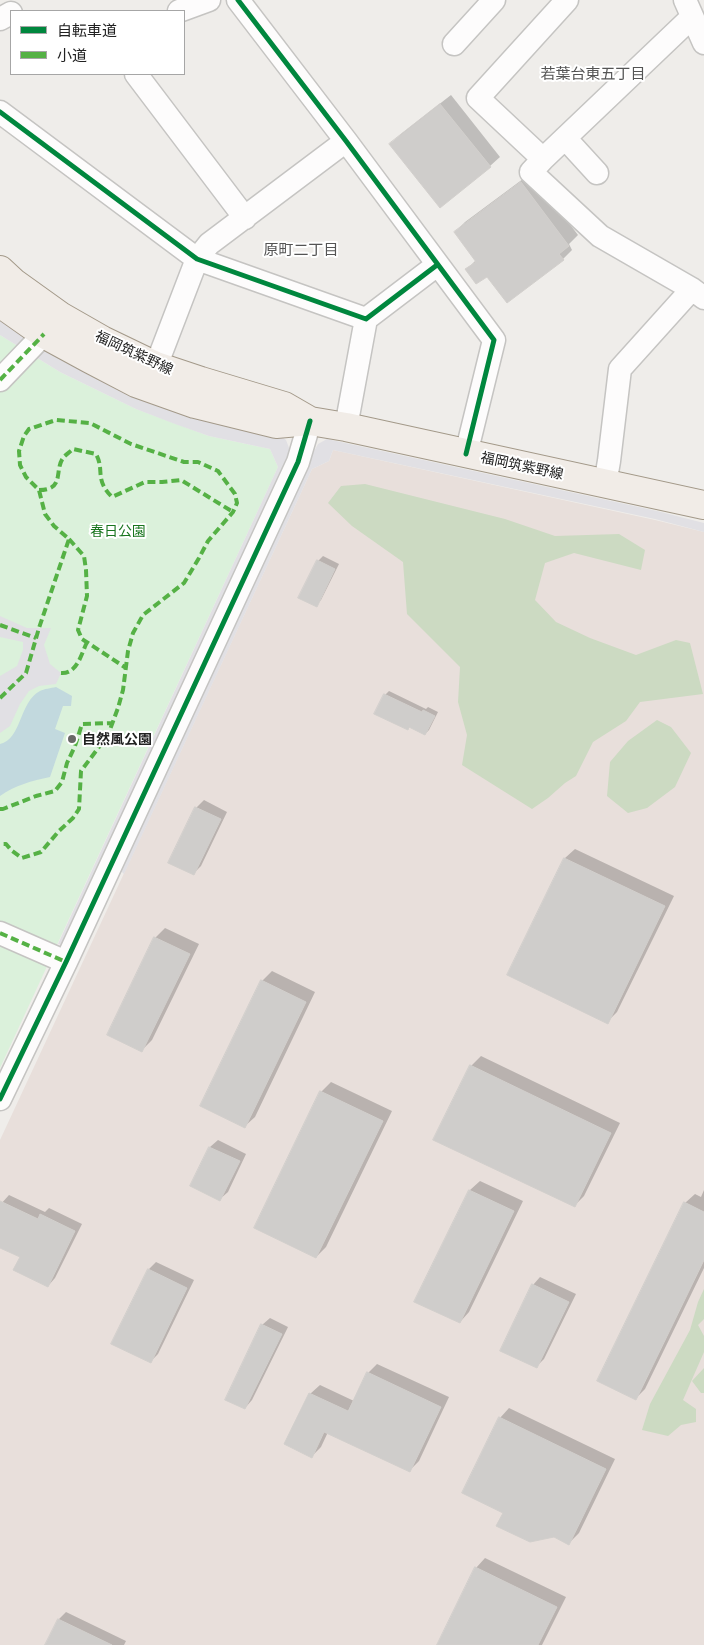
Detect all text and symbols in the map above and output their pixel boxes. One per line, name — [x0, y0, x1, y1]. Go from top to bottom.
legend — [10, 10, 185, 75]
text: 自転車道 — [57, 21, 117, 39]
text: 小道 — [57, 46, 87, 64]
district label: 若葉台東五丁目 — [541, 65, 645, 83]
district label: 原町二丁目 — [264, 241, 338, 259]
street label: 福岡筑紫野線 — [92, 328, 176, 378]
street label: 福岡筑紫野線 — [479, 449, 565, 483]
park label: 春日公園 — [90, 523, 146, 539]
place label: 自然風公園 — [82, 731, 152, 747]
marker: 自然風公園 — [66, 733, 78, 745]

